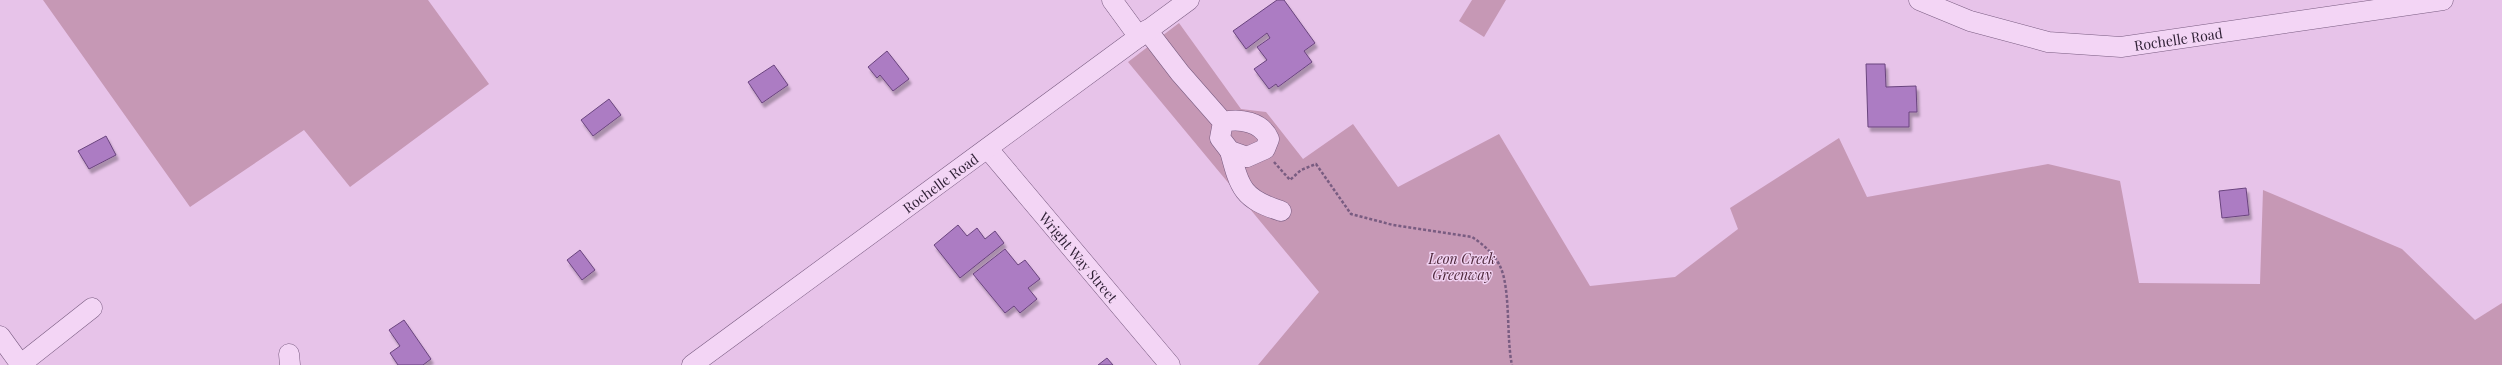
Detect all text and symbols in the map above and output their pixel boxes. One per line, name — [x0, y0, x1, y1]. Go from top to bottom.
street label: Rochelle Road — [2133, 23, 2224, 54]
street label: Rochelle Road — [899, 149, 982, 217]
street label: Wright Way Street — [1035, 207, 1123, 307]
park label: Leon Creek Greenway — [1428, 249, 1496, 284]

